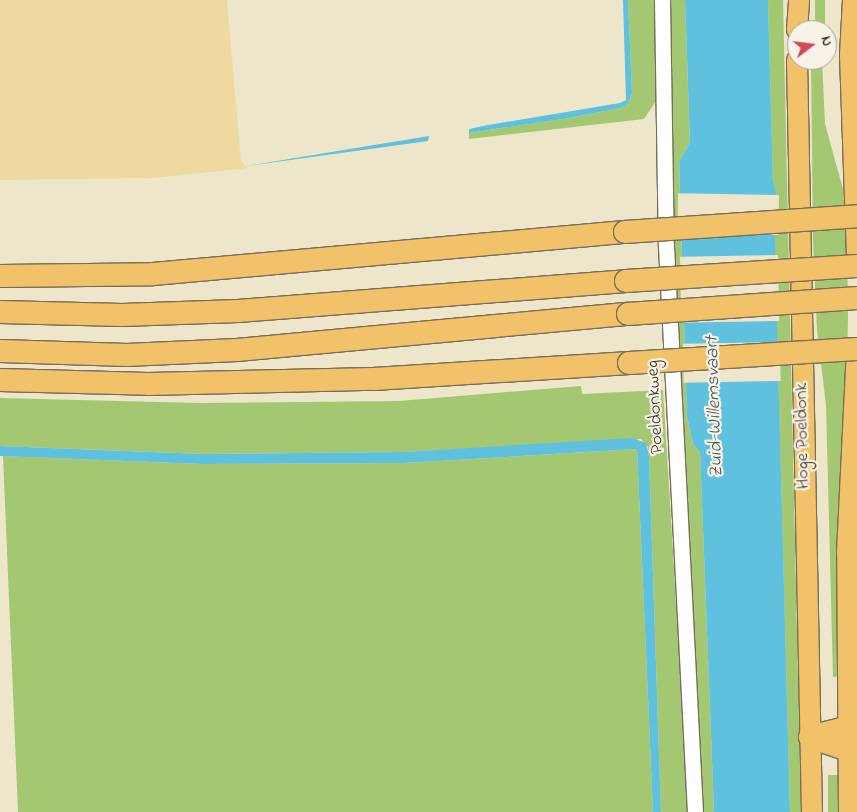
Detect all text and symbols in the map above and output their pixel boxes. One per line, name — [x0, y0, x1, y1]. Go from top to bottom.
north arrow — [787, 20, 837, 70]
text: N — [815, 34, 837, 49]
water label: Zuid-Willemsvaart — [701, 336, 729, 478]
street label: Poeldonkweg — [643, 360, 669, 454]
street label: Hoge Poeldonk — [791, 383, 815, 489]

